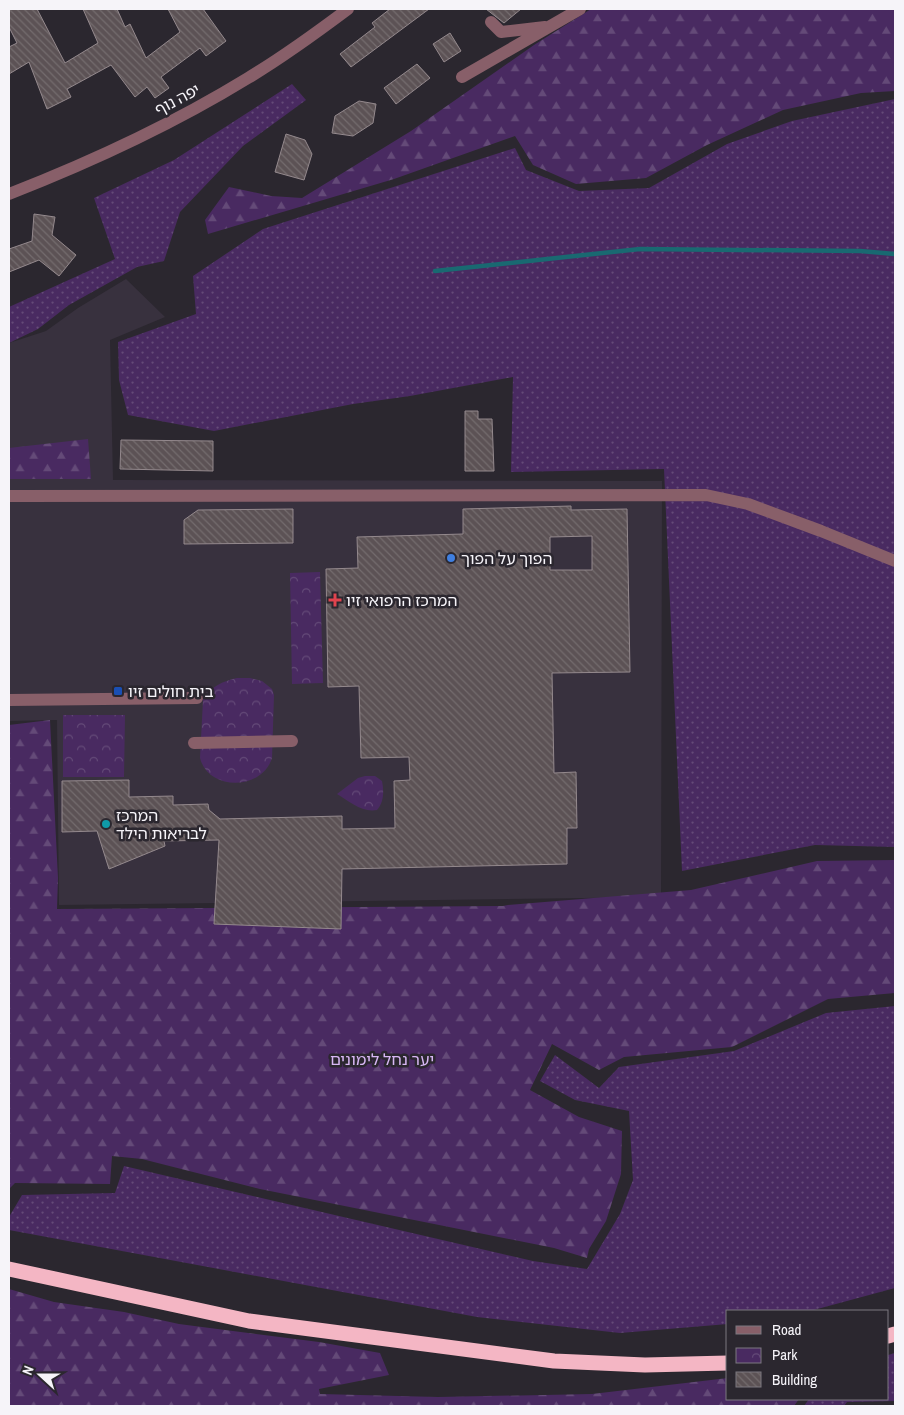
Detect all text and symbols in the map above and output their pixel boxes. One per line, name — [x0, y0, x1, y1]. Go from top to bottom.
street label: יפה נוף — [150, 78, 204, 120]
place label: הפוך על הפוך — [461, 547, 553, 569]
marker: הפוך על הפוך — [445, 552, 457, 564]
place label: המרכז הרפואי זיו — [346, 589, 457, 611]
marker: המרכז הרפואי זיו — [328, 593, 342, 607]
place label: בית חולים זיו — [128, 680, 214, 702]
marker: בית חולים זיו — [112, 685, 124, 697]
place label: המרכז לבריאות הילד — [116, 804, 207, 844]
marker: המרכז לבריאות הילד — [100, 818, 112, 830]
park label: יער נחל לימונים — [330, 1048, 434, 1070]
legend — [726, 1310, 889, 1400]
text: Road — [772, 1319, 801, 1340]
text: Park — [772, 1344, 798, 1365]
north arrow — [15, 1350, 65, 1400]
text: N — [18, 1363, 38, 1377]
text: Building — [772, 1369, 817, 1390]

